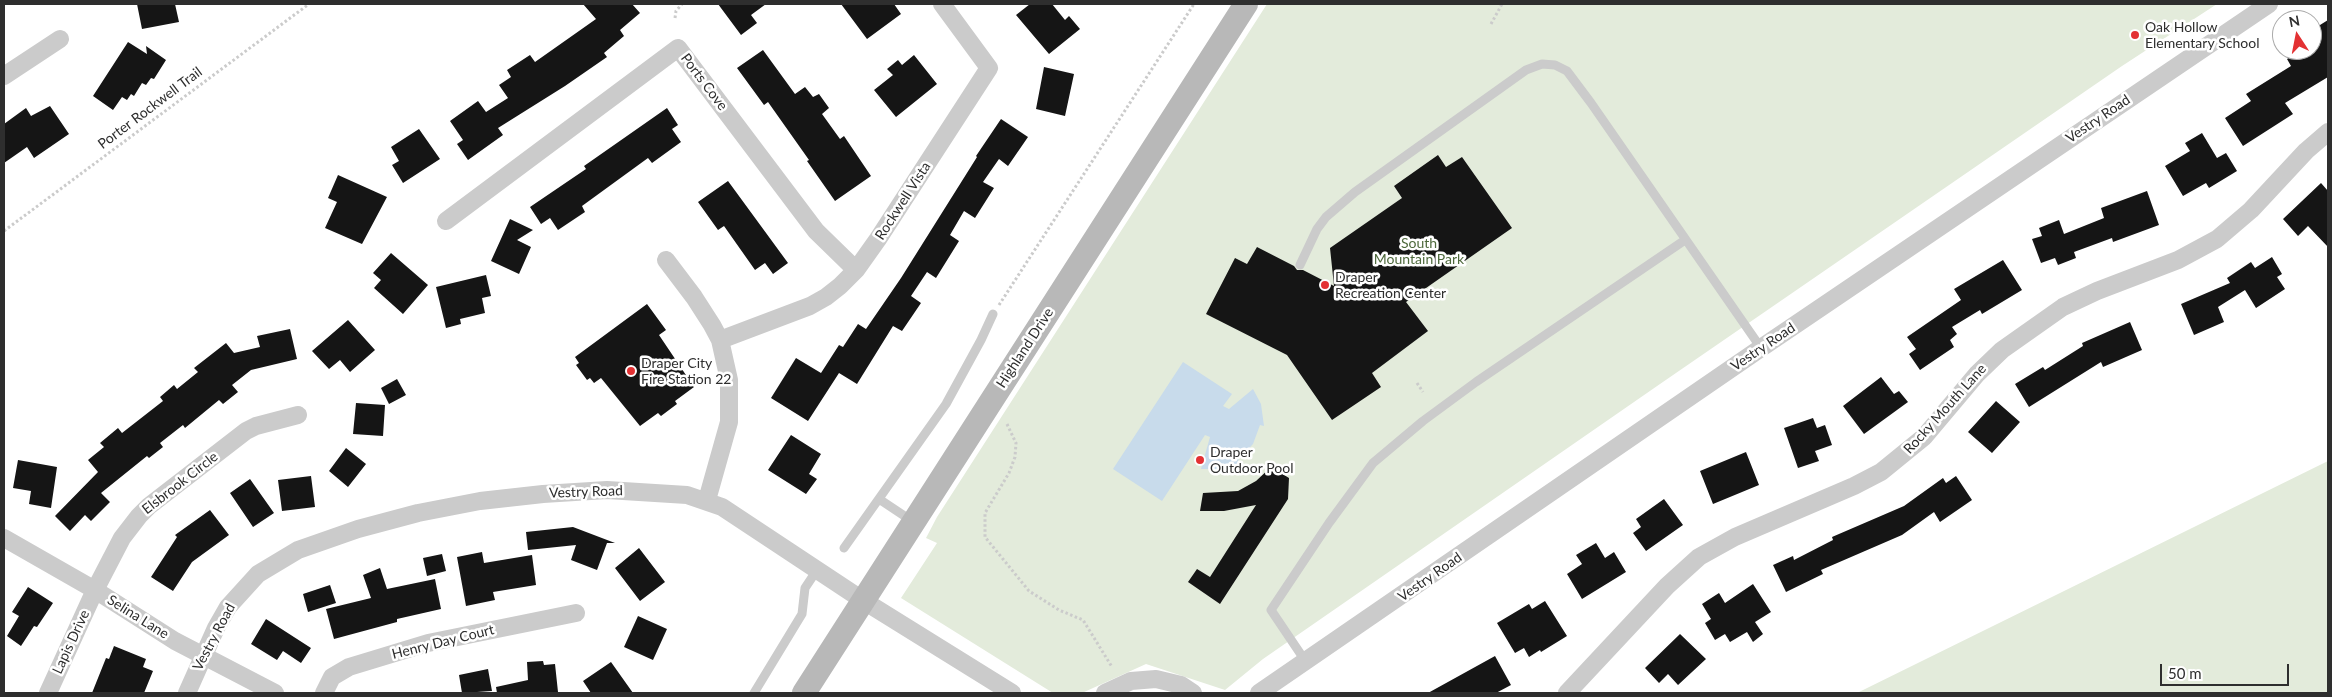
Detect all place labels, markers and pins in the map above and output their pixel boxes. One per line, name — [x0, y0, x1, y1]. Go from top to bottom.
place label: Oak Hollow Elementary School — [2145, 19, 2259, 52]
marker: Oak Hollow Elementary School — [2129, 29, 2141, 41]
place label: Draper Recreation Center — [1335, 269, 1446, 302]
marker: Draper Recreation Center — [1319, 279, 1331, 291]
place label: Draper City Fire Station 22 — [641, 355, 731, 388]
marker: Draper City Fire Station 22 — [625, 365, 637, 377]
place label: Draper Outdoor Pool — [1210, 444, 1294, 477]
marker: Draper Outdoor Pool — [1194, 454, 1206, 466]

